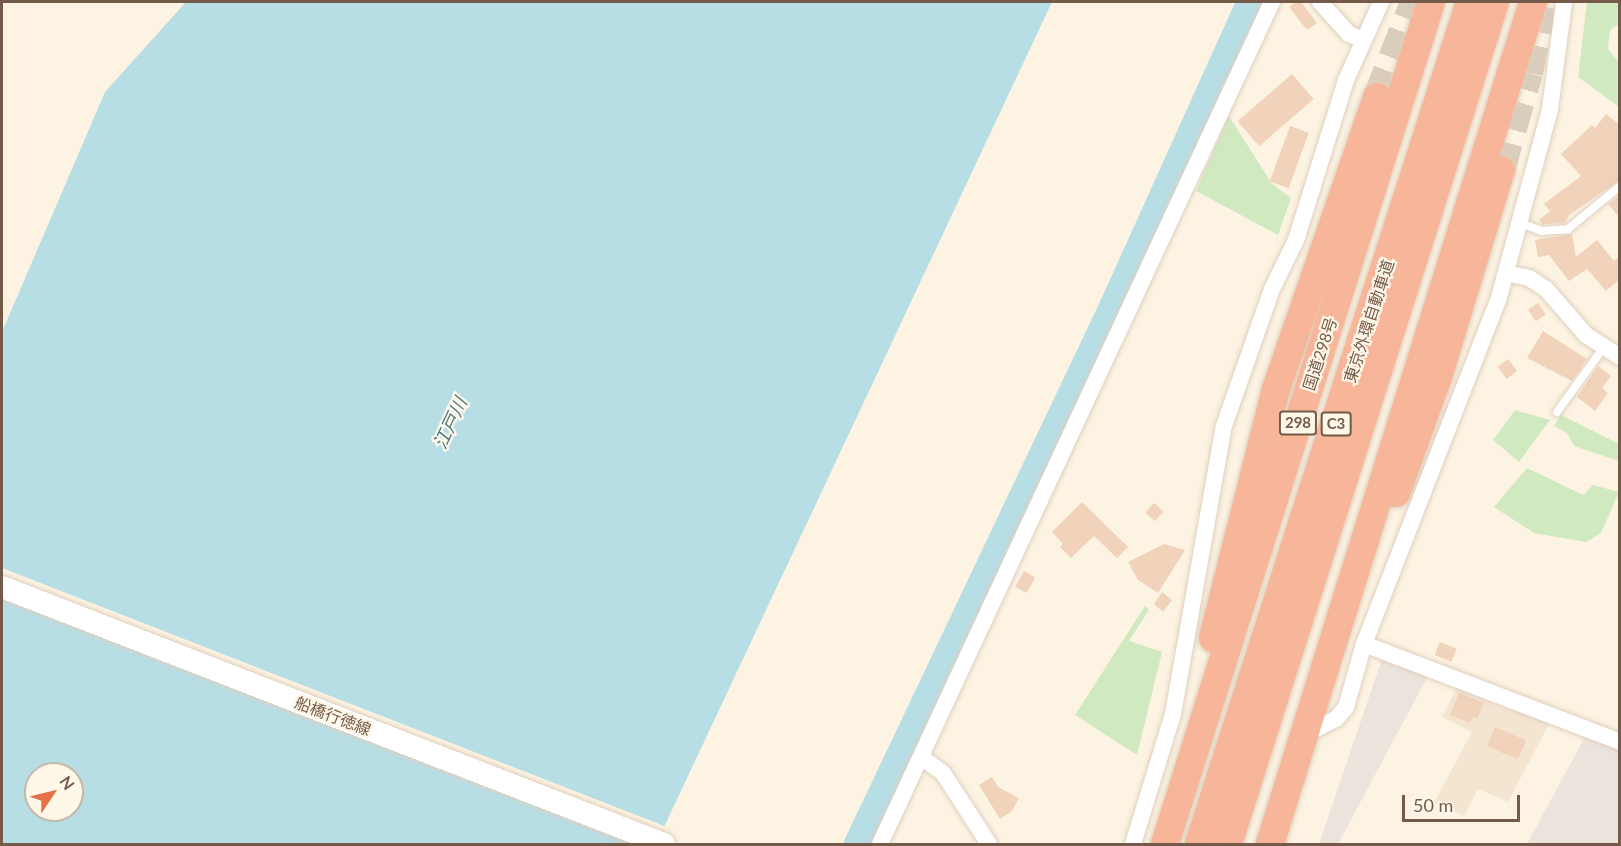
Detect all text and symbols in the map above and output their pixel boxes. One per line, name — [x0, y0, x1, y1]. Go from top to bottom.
street label: 東京外環自動車道 — [1340, 257, 1398, 385]
street label: 国道298号 — [1299, 315, 1341, 393]
water label: 江戸川 — [429, 394, 471, 452]
road number: 298 — [1278, 411, 1318, 435]
road number: C3 — [1320, 412, 1352, 436]
street label: 船橋行徳線 — [292, 693, 374, 739]
north arrow — [24, 762, 84, 822]
text: N — [56, 772, 79, 793]
scale bar — [1405, 783, 1524, 821]
text: 50 m — [1413, 794, 1453, 816]

